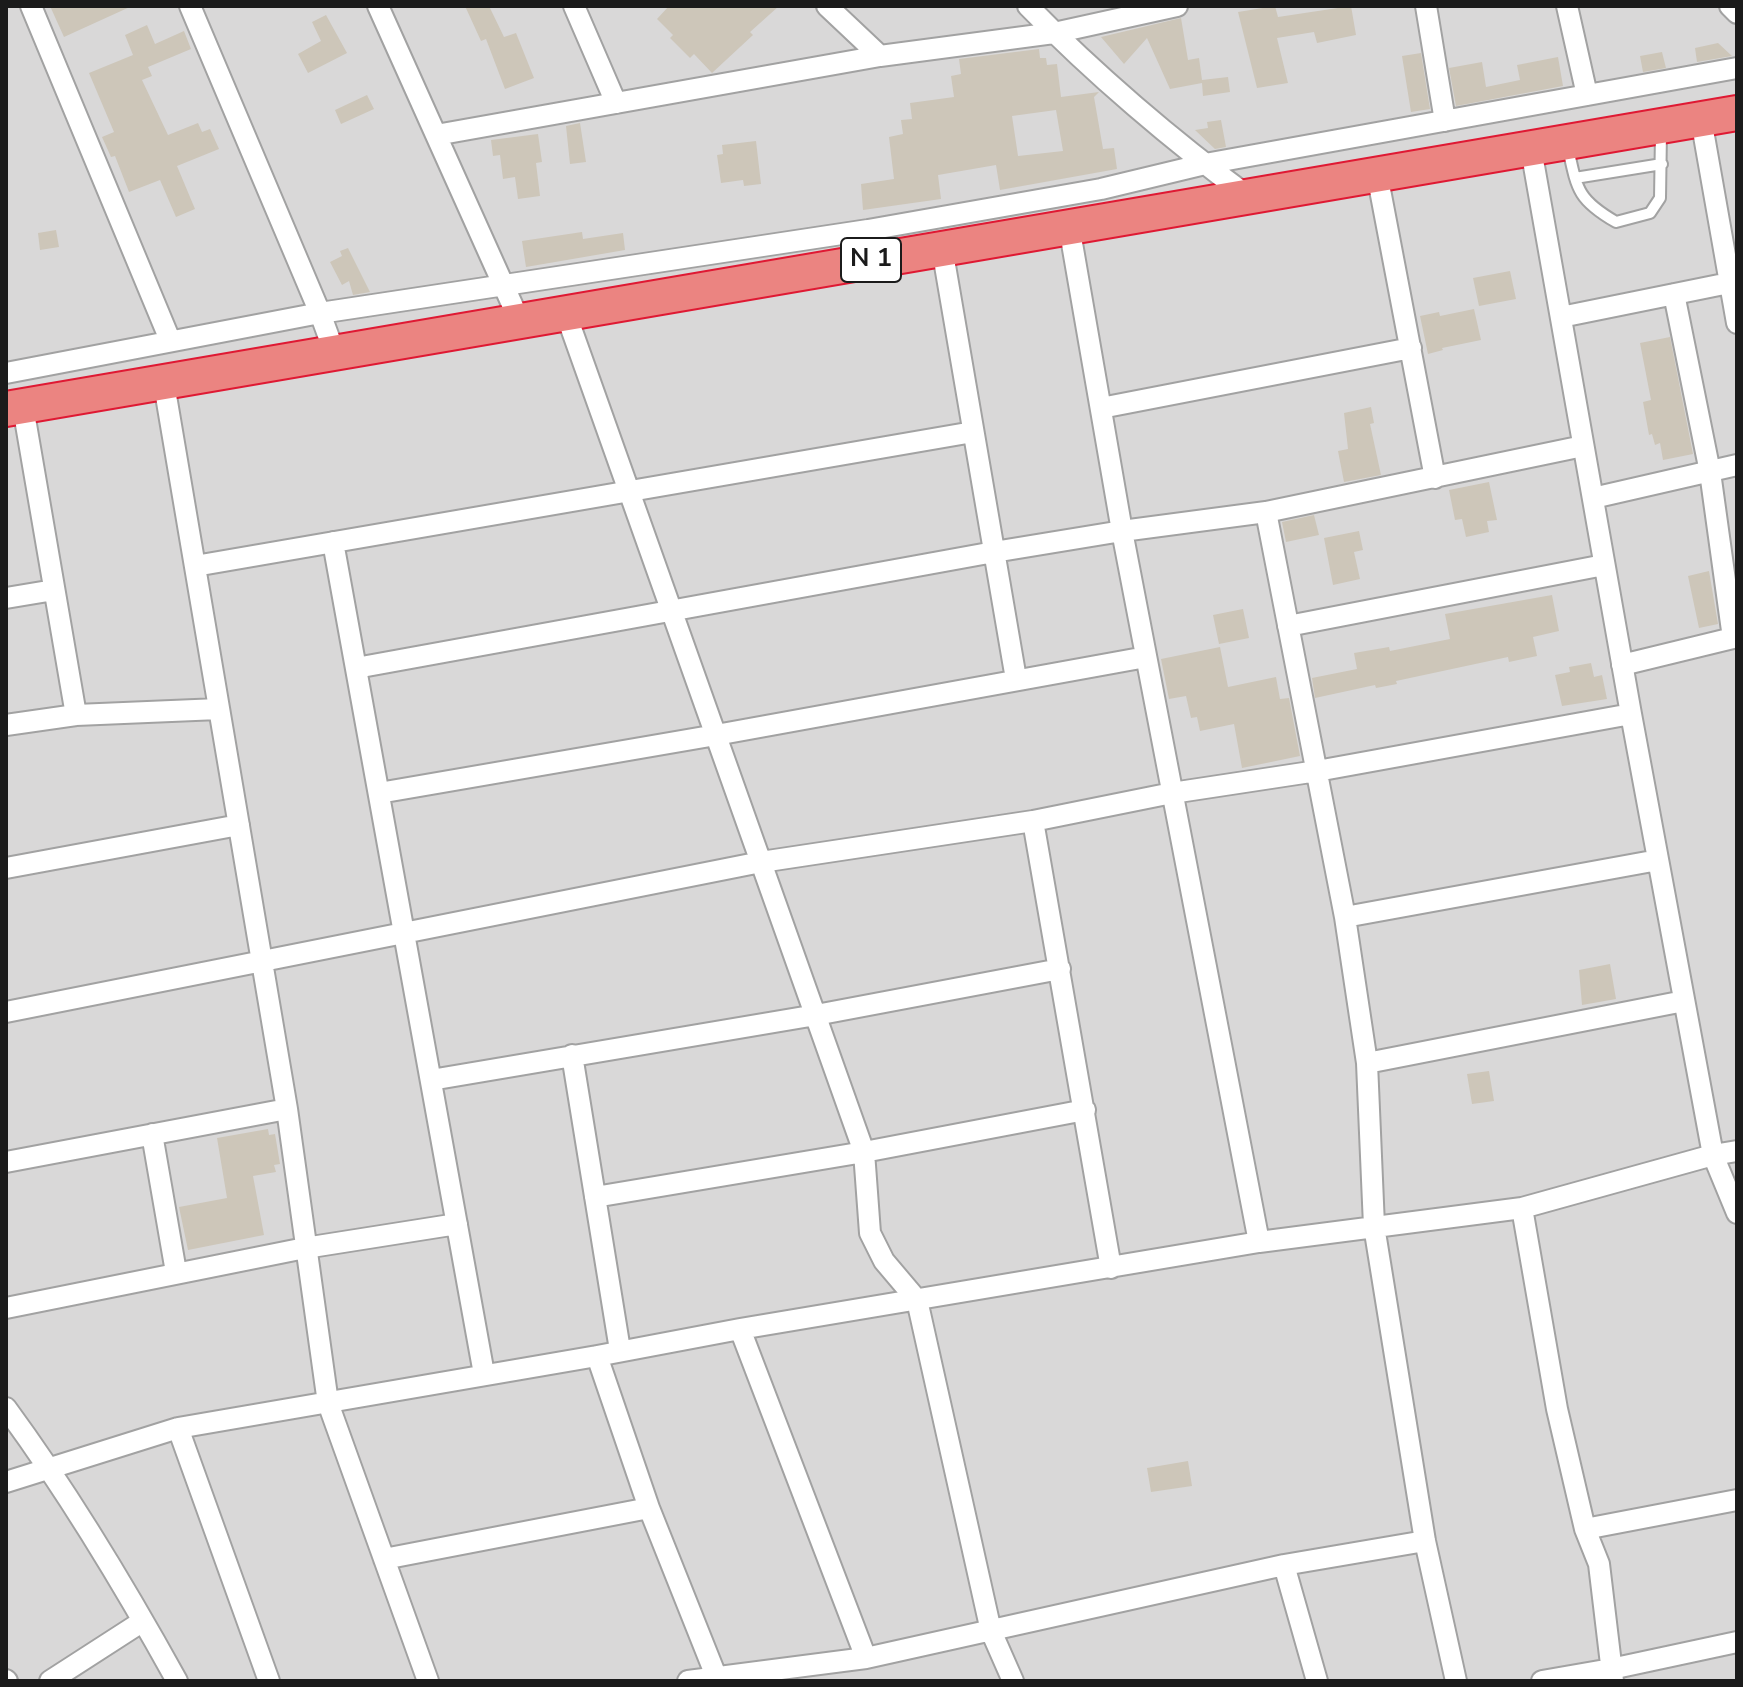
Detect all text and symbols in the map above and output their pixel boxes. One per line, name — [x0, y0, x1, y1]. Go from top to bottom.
road number: N 1 — [841, 238, 901, 282]

